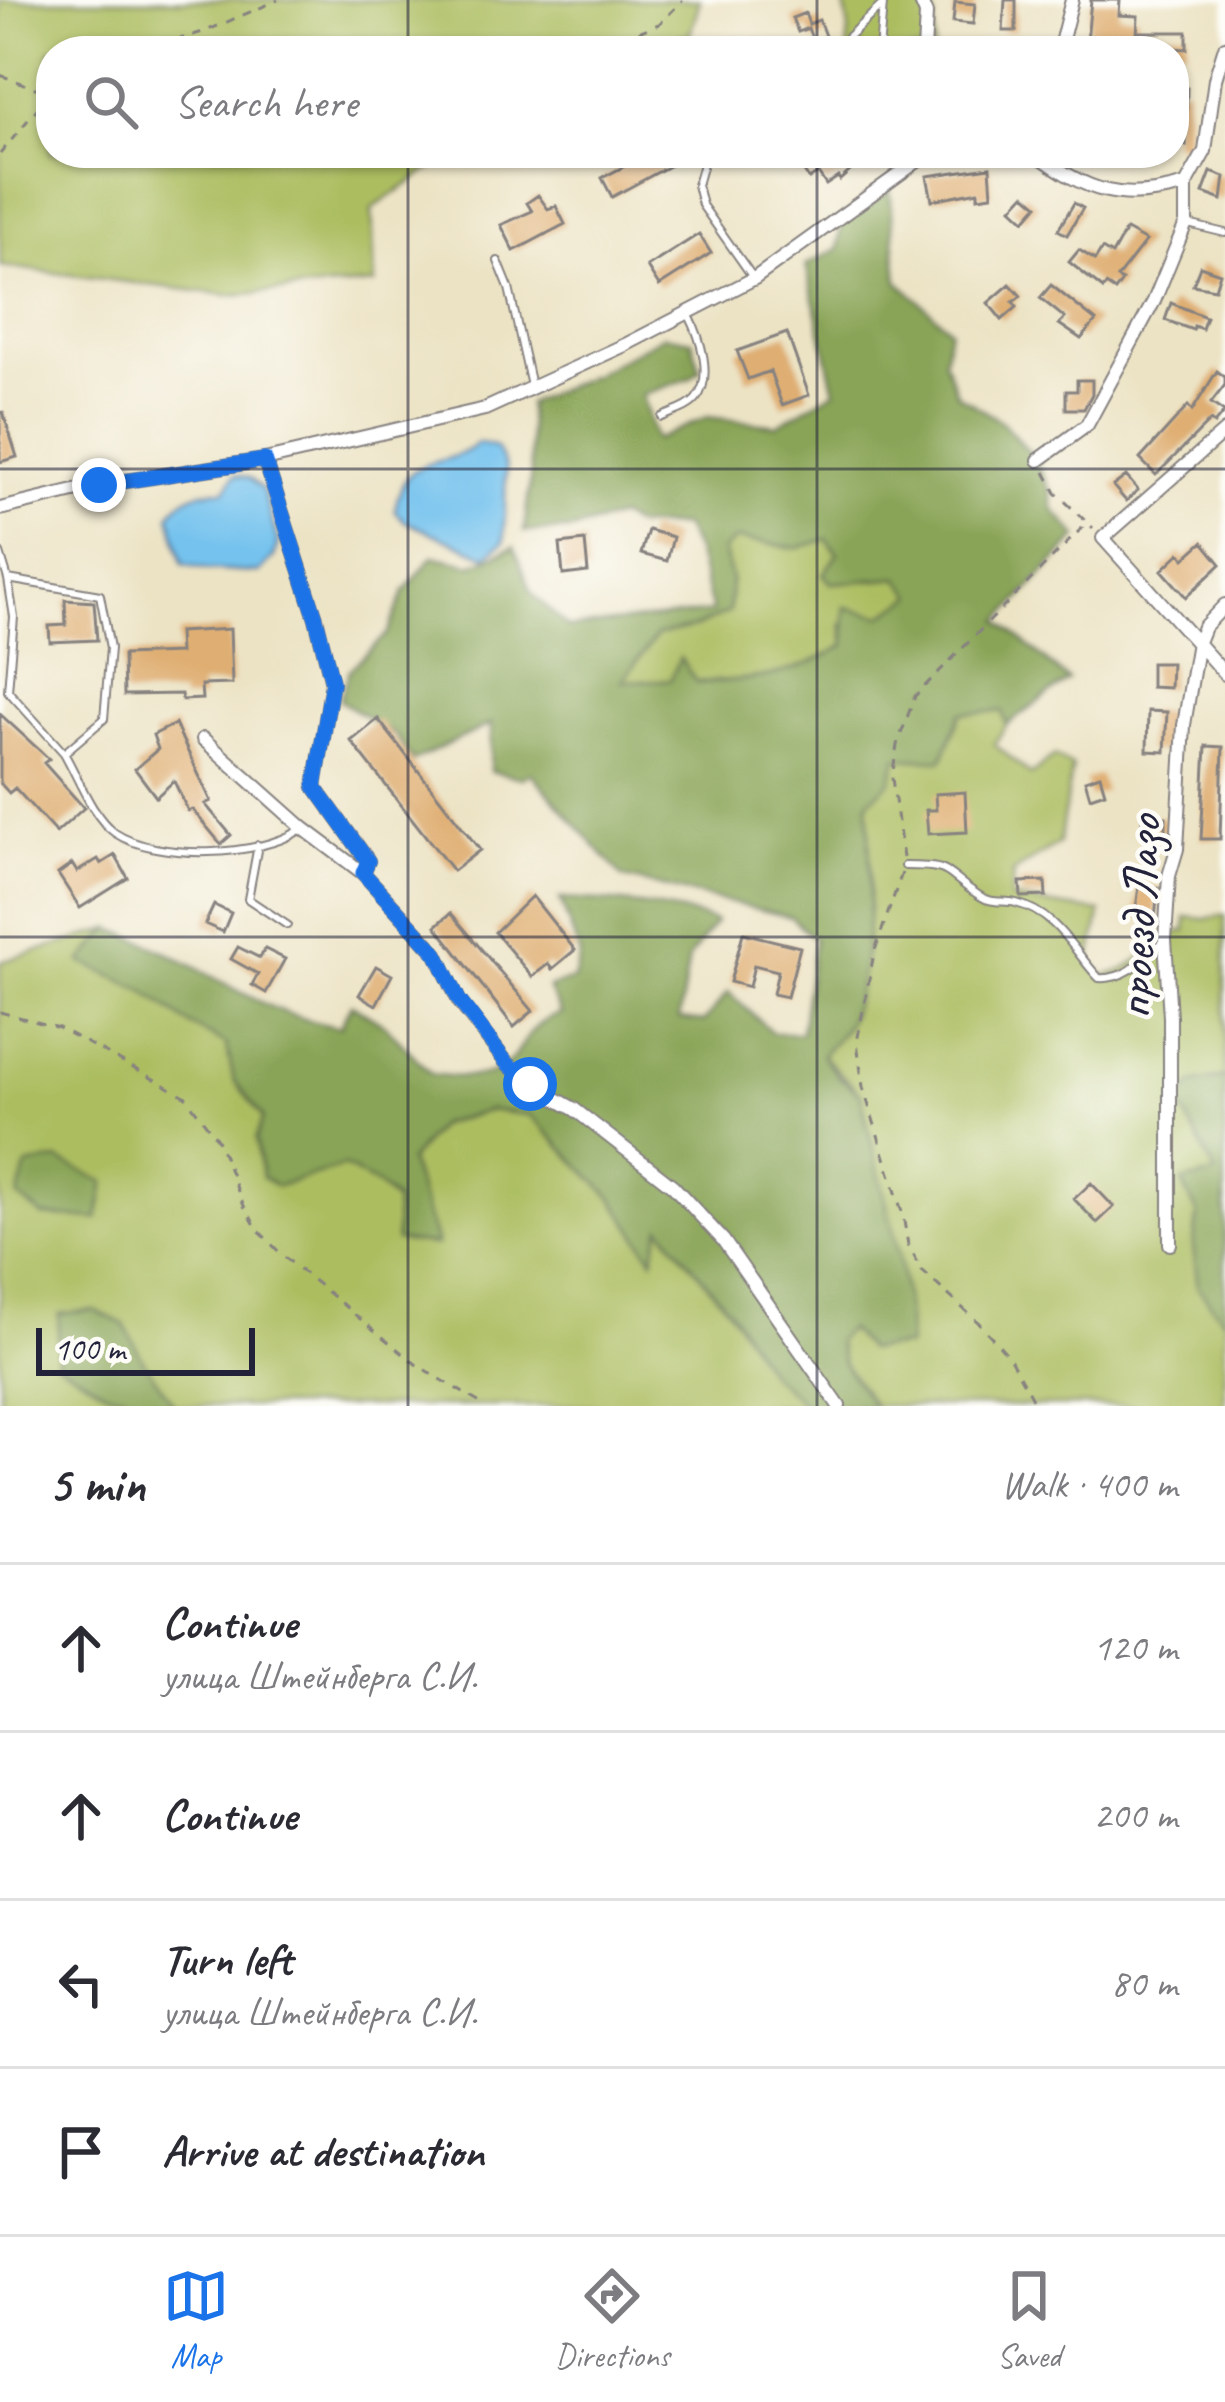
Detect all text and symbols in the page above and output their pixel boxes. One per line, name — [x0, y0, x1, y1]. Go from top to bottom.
search box — [36, 36, 1189, 168]
icon: search — [78, 69, 144, 135]
text: Search here — [174, 74, 357, 131]
route end — [72, 458, 126, 512]
street label: проезд Лазо — [1101, 811, 1175, 1021]
route start — [503, 1057, 557, 1111]
scale bar — [36, 1322, 255, 1375]
text: 100 m — [54, 1328, 125, 1370]
text: 5 min — [48, 1452, 145, 1516]
text: Walk · 400 m — [1001, 1460, 1177, 1509]
text: Continue — [162, 1595, 296, 1652]
icon: ahead — [48, 1615, 114, 1681]
text: 120 m — [1093, 1623, 1177, 1672]
text: улица Штейнберга С.И. — [162, 1652, 478, 1701]
icon: ahead — [48, 1783, 114, 1849]
text: Continue — [162, 1787, 296, 1844]
text: 200 m — [1093, 1791, 1177, 1840]
text: Turn left — [162, 1931, 292, 1988]
icon: left — [48, 1951, 114, 2017]
text: 80 m — [1111, 1959, 1177, 2008]
text: улица Штейнберга С.И. — [162, 1988, 478, 2037]
icon: arrive — [48, 2119, 114, 2185]
text: Arrive at destination — [162, 2123, 484, 2180]
tab: Map — [163, 2263, 229, 2377]
tab: Directions — [555, 2263, 670, 2377]
tab: Saved — [996, 2263, 1062, 2377]

